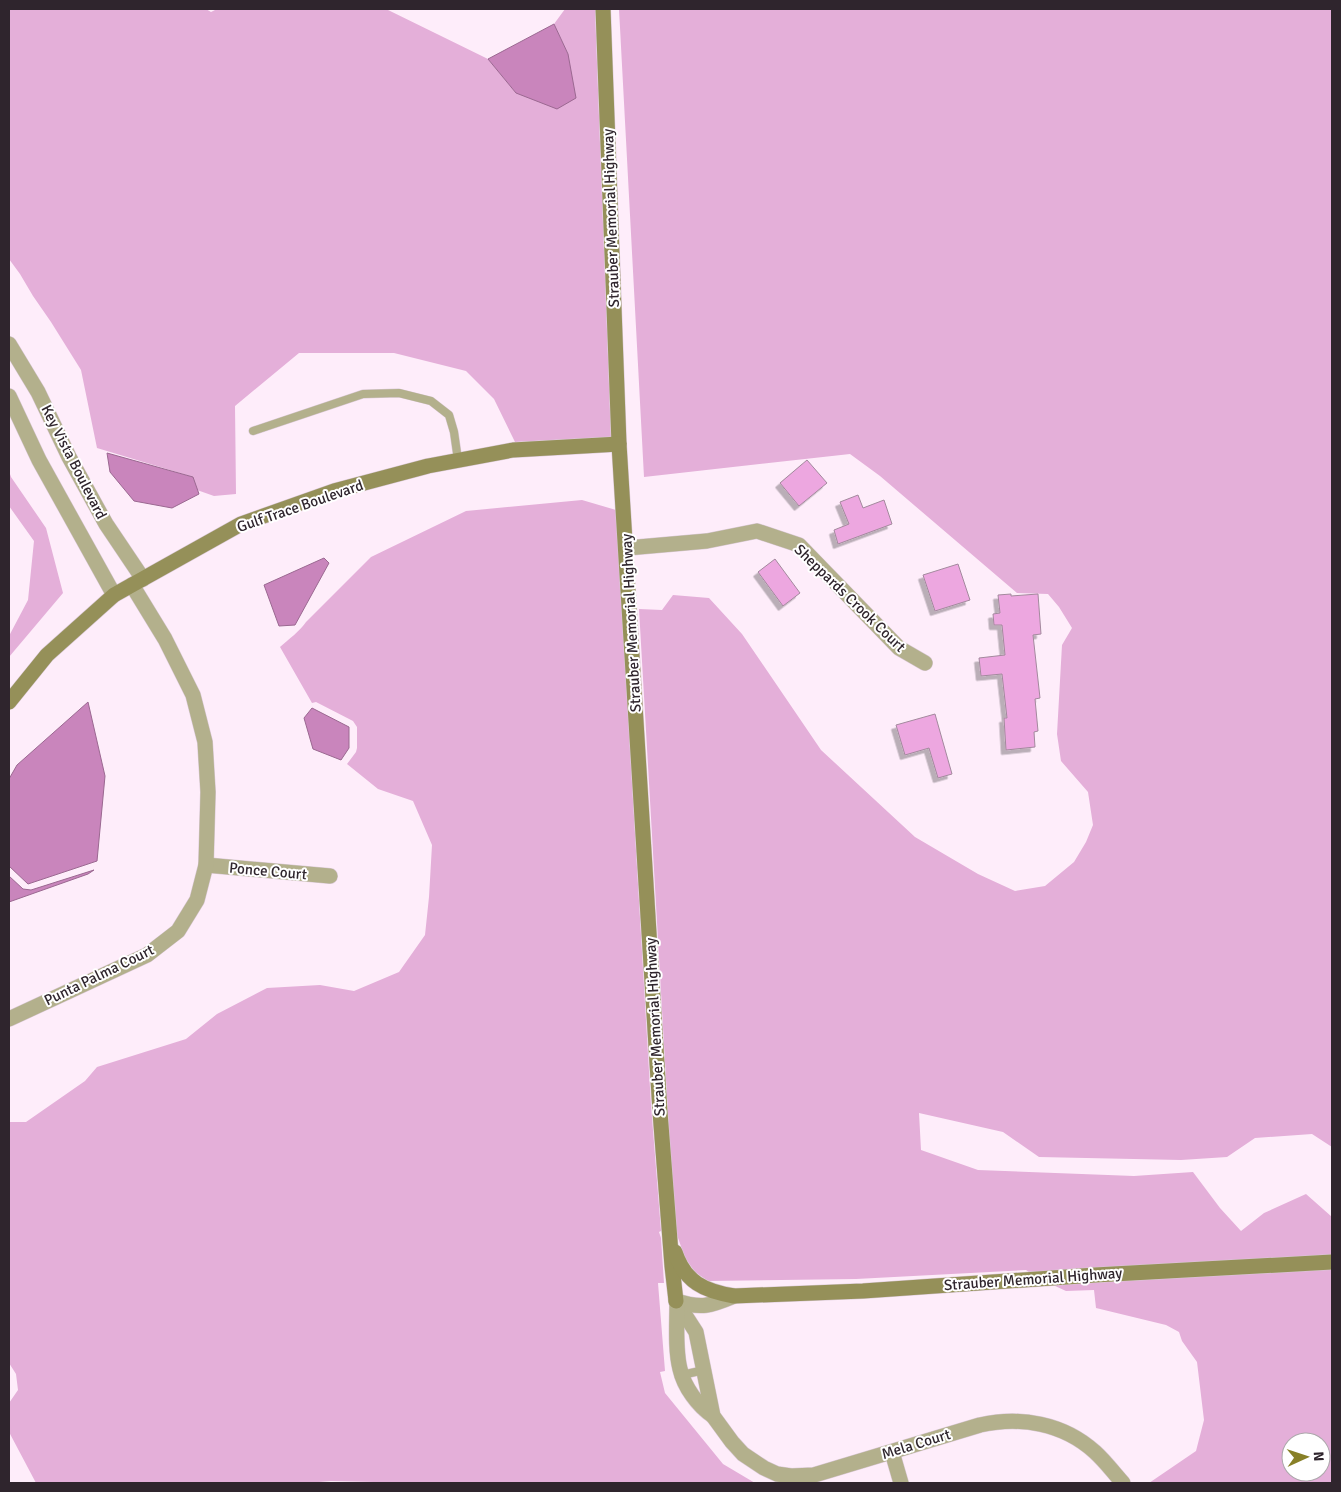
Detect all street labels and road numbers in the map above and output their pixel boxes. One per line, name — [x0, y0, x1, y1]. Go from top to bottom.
street label: Strauber Memorial Highway — [599, 128, 623, 308]
street label: Key Vista Boulevard — [37, 402, 111, 522]
street label: Gulf Trace Boulevard — [235, 476, 366, 536]
street label: Strauber Memorial Highway — [617, 533, 645, 713]
street label: Sheppards Crook Court — [791, 540, 909, 656]
street label: Ponce Court — [228, 859, 308, 883]
street label: Strauber Memorial Highway — [641, 937, 669, 1117]
street label: Punta Palma Court — [41, 941, 157, 1009]
street label: Strauber Memorial Highway — [943, 1264, 1123, 1294]
street label: Mela Court — [879, 1425, 953, 1463]

